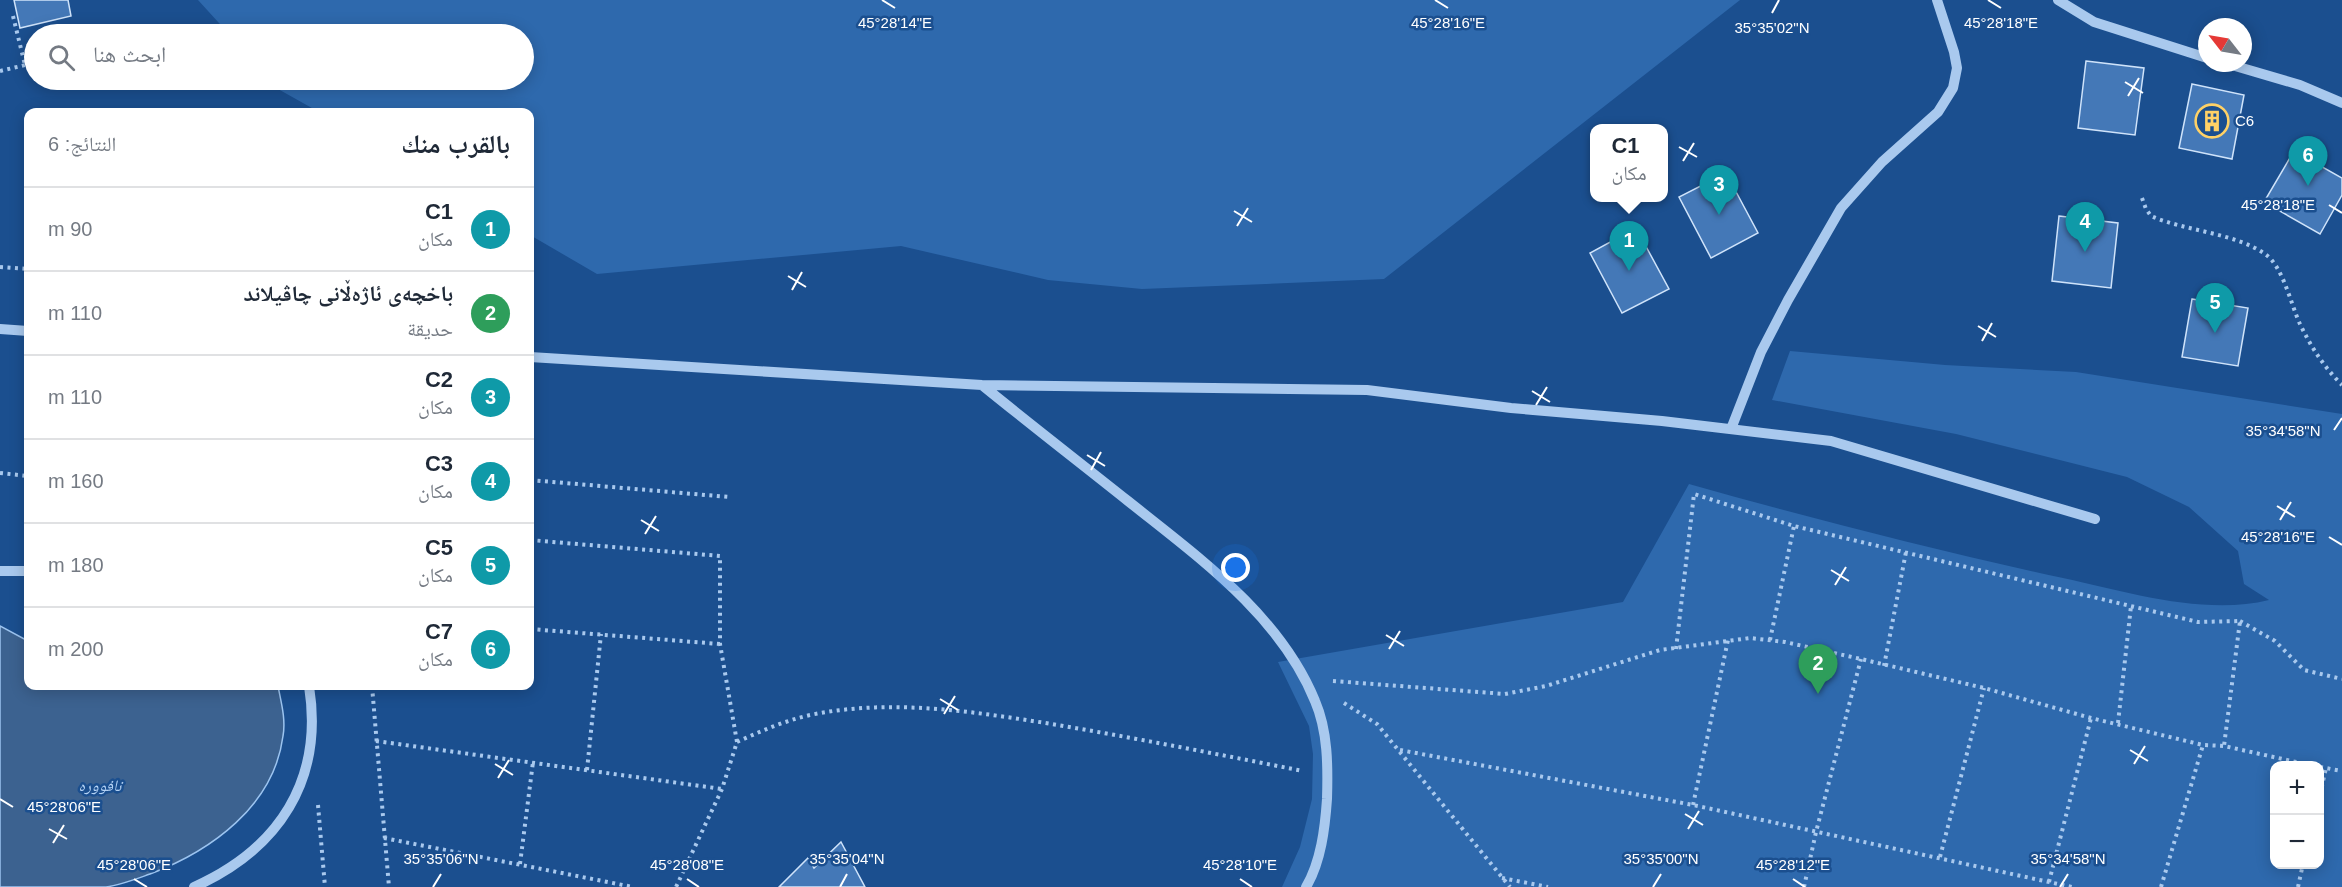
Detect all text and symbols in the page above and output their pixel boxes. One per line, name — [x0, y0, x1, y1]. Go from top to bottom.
text: 45°28'14"E — [858, 14, 932, 31]
text: 45°28'16"E — [1411, 14, 1485, 31]
text: 45°28'18"E — [1964, 14, 2038, 31]
north arrow — [2198, 18, 2252, 72]
text: 35°35'02"N — [1734, 19, 1810, 36]
search box — [24, 24, 534, 90]
icon: search — [45, 41, 78, 74]
text: ابحث هنا — [93, 42, 166, 67]
building icon: C6 — [2194, 103, 2230, 139]
place label: C6 — [2235, 112, 2254, 129]
popup — [1590, 124, 1668, 202]
text: بالقرب منك — [401, 129, 510, 159]
text: النتائج: 6 — [48, 133, 116, 155]
text: C1 — [1611, 133, 1640, 158]
pin: 6 — [2288, 136, 2328, 186]
text: مكان — [1611, 162, 1647, 184]
pin: 3 — [1700, 166, 1738, 215]
text: 45°28'18"E — [2241, 196, 2315, 213]
text: C1 — [425, 199, 453, 224]
pin: 4 — [2066, 202, 2104, 252]
text: 90 m — [48, 218, 92, 240]
text: 1 — [485, 218, 496, 240]
pin: 1 — [1610, 222, 1648, 271]
text: مكان — [418, 228, 453, 250]
text: باخچەی ئاژەڵانی چاڤیلاند — [244, 281, 453, 306]
pin: 5 — [2196, 284, 2234, 333]
text: 110 m — [48, 302, 102, 324]
text: 2 — [485, 302, 496, 324]
text: حديقة — [407, 318, 453, 340]
text: C2 — [425, 367, 453, 392]
text: 110 m — [48, 386, 102, 408]
text: 3 — [485, 386, 496, 408]
text: مكان — [418, 396, 453, 418]
text: 35°34'58"N — [2245, 422, 2321, 439]
text: C3 — [425, 451, 453, 476]
text: 160 m — [48, 470, 104, 492]
text: 4 — [485, 470, 496, 492]
text: مكان — [418, 480, 453, 502]
text: 45°28'16"E — [2241, 528, 2315, 545]
text: C5 — [425, 535, 453, 560]
your location — [1221, 553, 1250, 582]
text: 180 m — [48, 554, 104, 576]
text: 5 — [485, 554, 496, 576]
text: مكان — [418, 564, 453, 586]
text: C7 — [425, 619, 453, 644]
text: 200 m — [48, 638, 104, 660]
text: 6 — [485, 638, 496, 660]
pin: 2 — [1798, 644, 1838, 694]
text: مكان — [418, 648, 453, 670]
map controls — [2270, 761, 2324, 869]
button: + — [2270, 761, 2324, 815]
water label: نافوورە — [79, 777, 124, 795]
text: 45°28'06"E — [27, 798, 101, 815]
button: − — [2270, 815, 2324, 869]
text: 35°35'06"N — [403, 850, 479, 867]
text: 35°35'04"N — [809, 850, 885, 867]
text: 35°35'00"N — [1623, 850, 1699, 867]
text: 35°34'58"N — [2030, 850, 2106, 867]
text: 45°28'06"E — [97, 856, 171, 873]
text: 45°28'08"E — [650, 856, 724, 873]
text: 45°28'10"E — [1203, 856, 1277, 873]
text: 45°28'12"E — [1756, 856, 1830, 873]

